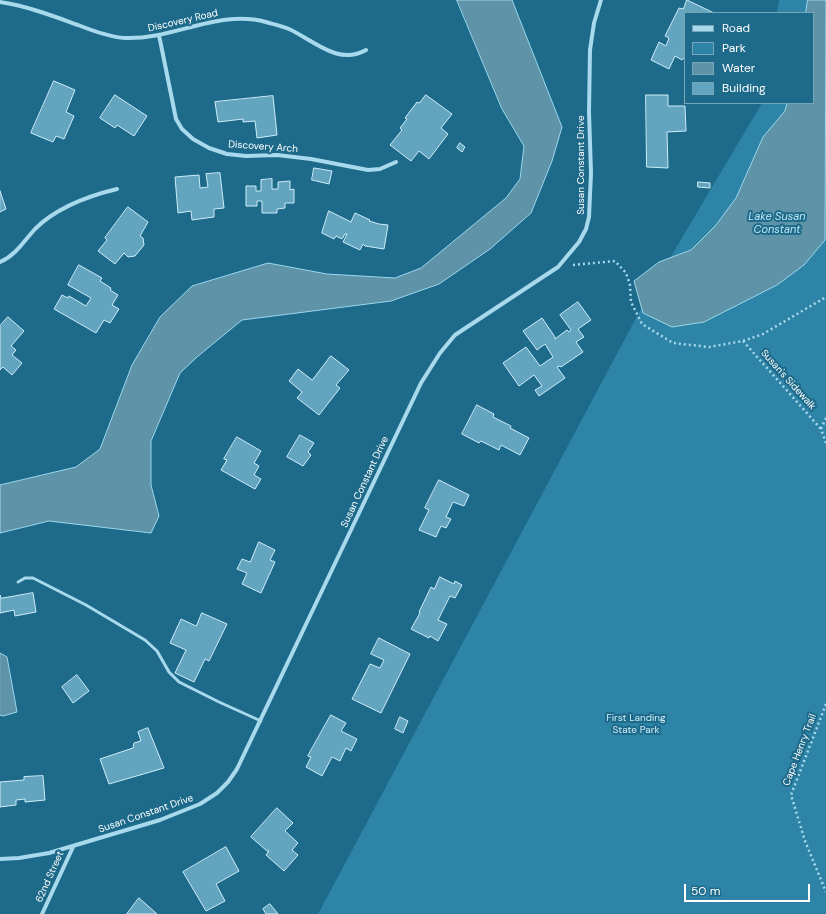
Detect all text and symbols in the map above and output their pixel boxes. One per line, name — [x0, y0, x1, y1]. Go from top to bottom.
street label: Discovery Road — [147, 7, 219, 35]
legend — [684, 12, 814, 104]
text: Road — [722, 20, 750, 36]
text: Park — [722, 40, 746, 56]
text: Water — [722, 60, 755, 76]
text: Building — [722, 80, 766, 96]
street label: Susan Constant Drive — [575, 115, 587, 215]
street label: Discovery Arch — [228, 139, 298, 155]
water label: Lake Susan Constant — [748, 210, 806, 236]
street label: Susan's Sidewalk — [758, 348, 818, 412]
street label: Susan Constant Drive — [339, 434, 391, 530]
park label: First Landing State Park — [606, 712, 666, 736]
street label: Cape Henry Trail — [781, 712, 819, 788]
street label: Susan Constant Drive — [97, 792, 195, 836]
street label: 62nd Street — [33, 850, 67, 904]
scale bar — [686, 876, 812, 902]
text: 50 m — [691, 883, 720, 899]

